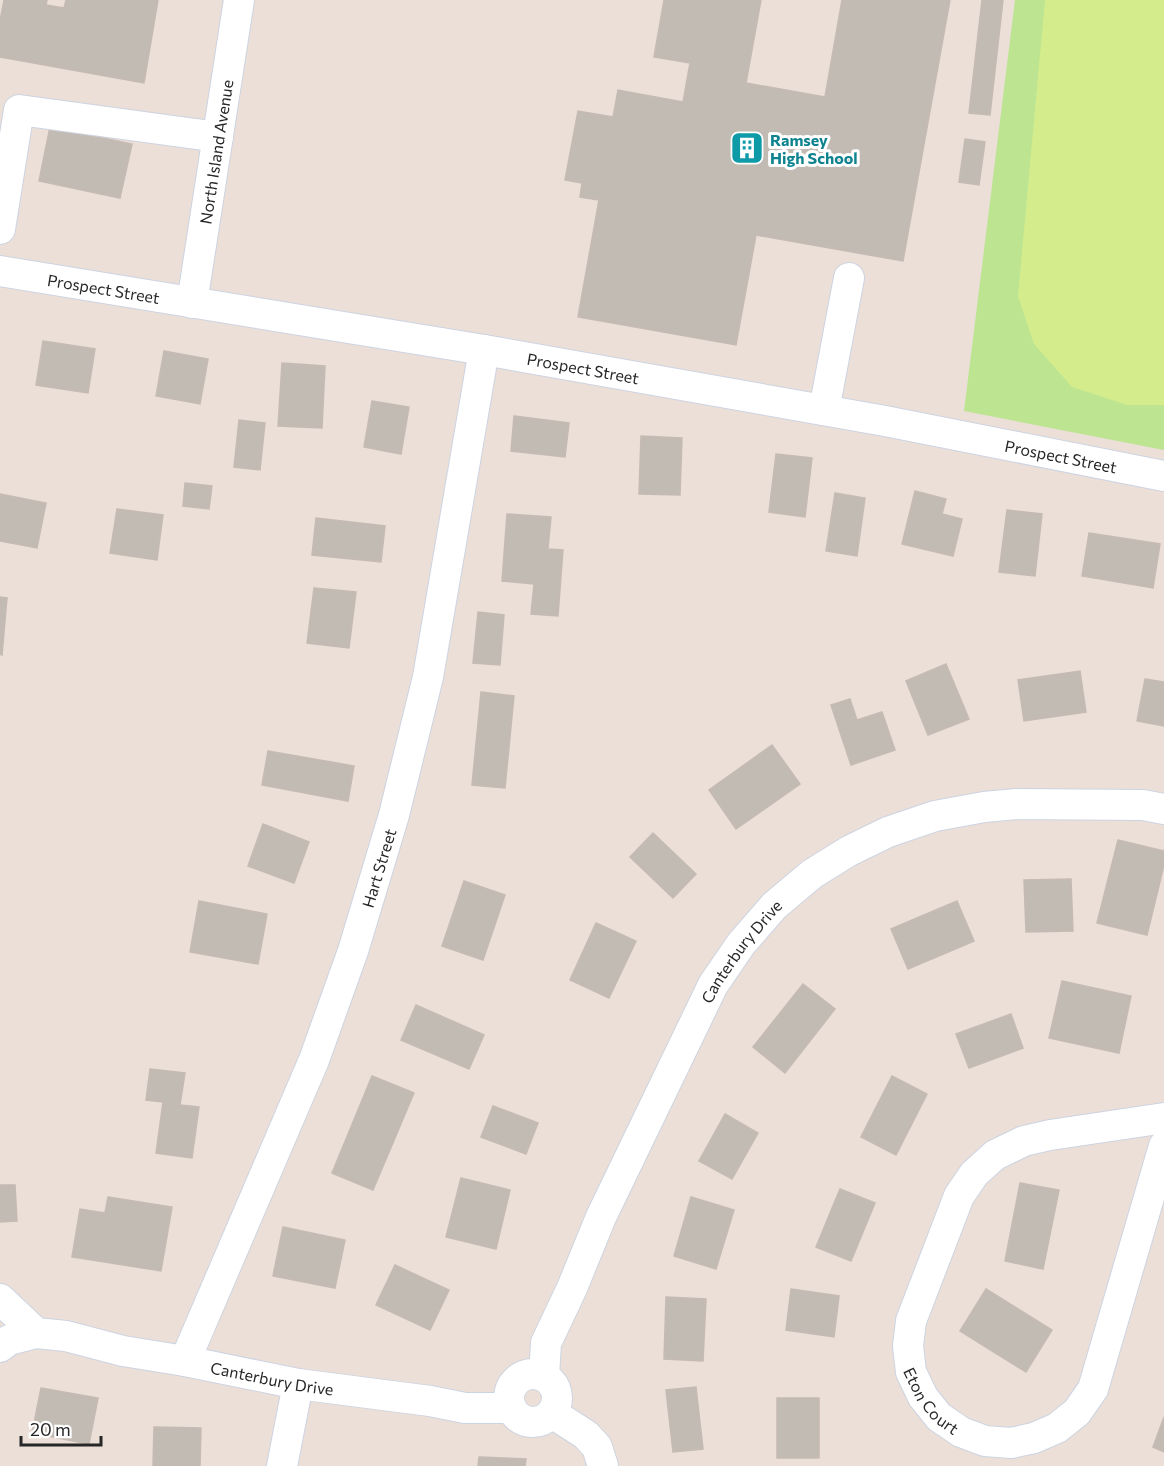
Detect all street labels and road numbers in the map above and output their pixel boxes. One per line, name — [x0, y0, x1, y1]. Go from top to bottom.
street label: North Island Avenue — [195, 78, 236, 225]
street label: Prospect Street — [46, 269, 162, 307]
street label: Prospect Street — [525, 348, 641, 387]
street label: Prospect Street — [1003, 435, 1119, 476]
street label: Hart Street — [357, 826, 399, 910]
street label: Canterbury Drive — [696, 895, 785, 1006]
street label: Canterbury Drive — [209, 1357, 335, 1398]
street label: Eton Court — [901, 1364, 963, 1438]

